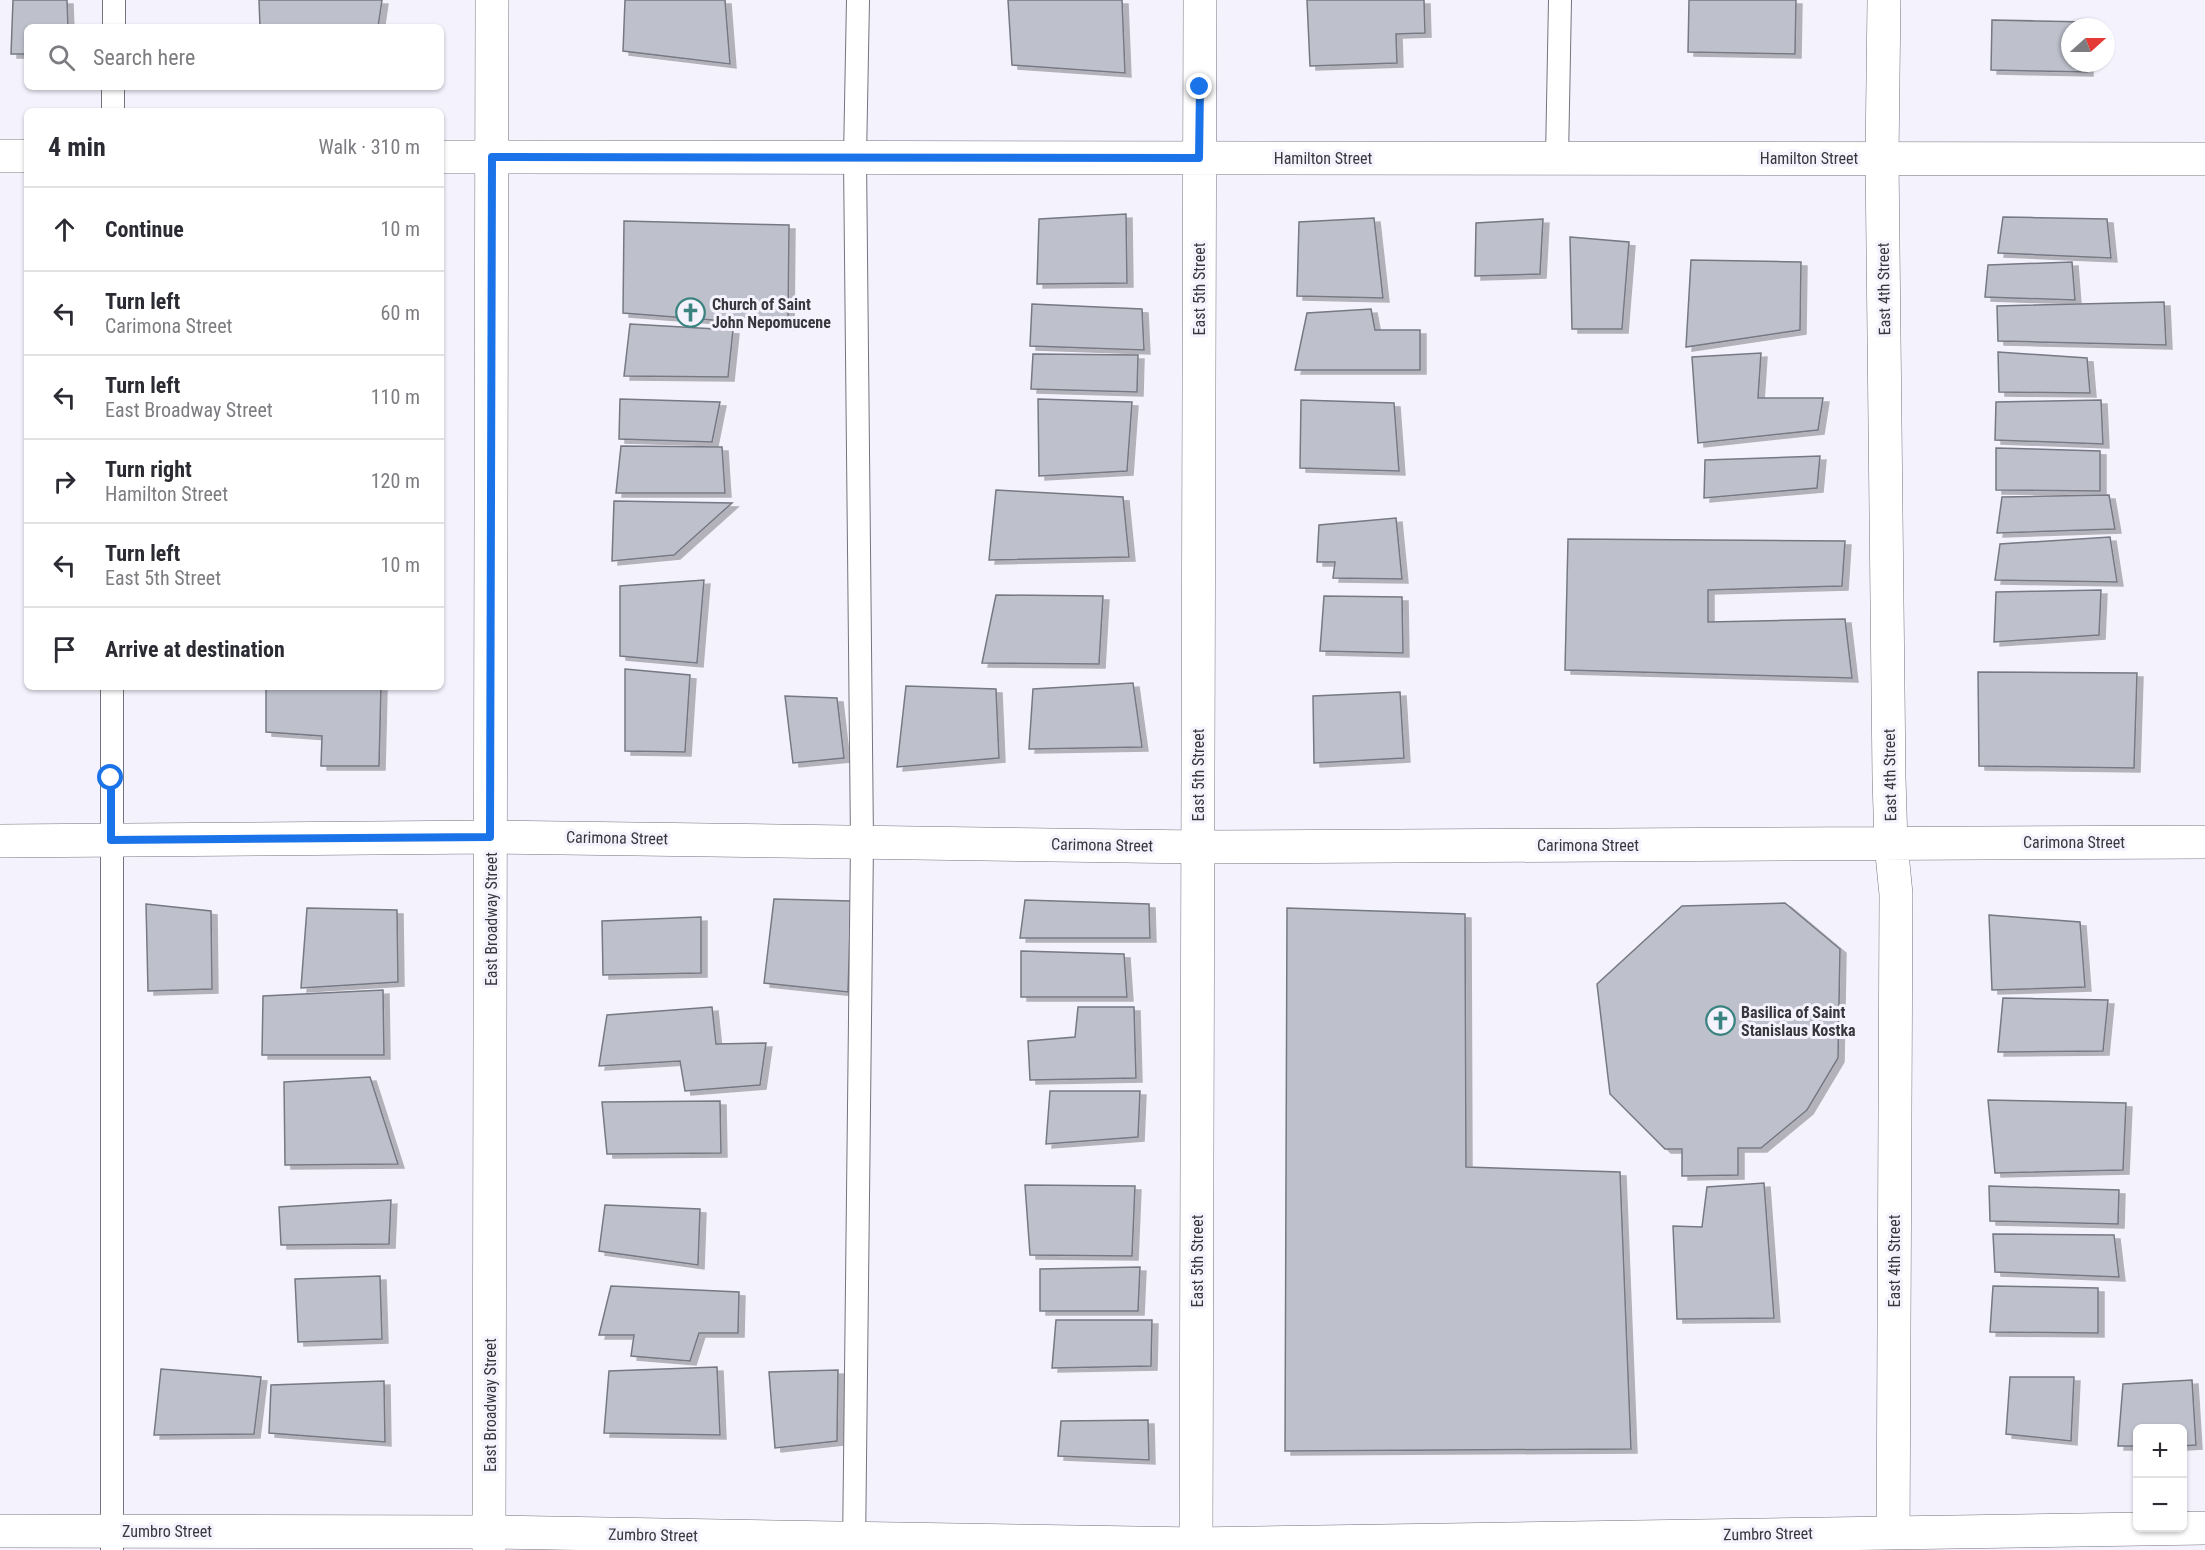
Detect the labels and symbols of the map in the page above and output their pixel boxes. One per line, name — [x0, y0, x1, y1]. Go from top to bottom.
north arrow — [2061, 18, 2115, 72]
route end — [1186, 73, 1212, 99]
street label: Hamilton Street — [1274, 149, 1373, 168]
street label: Hamilton Street — [1760, 149, 1859, 168]
street label: East 5th Street — [1190, 242, 1209, 335]
street label: East 4th Street — [1874, 242, 1894, 336]
place label: Church of Saint John Nepomucene — [712, 295, 831, 332]
church icon: Church of Saint John Nepomucene — [675, 297, 707, 329]
street label: East 5th Street — [1189, 728, 1208, 821]
street label: East 4th Street — [1880, 728, 1900, 822]
route start — [97, 764, 123, 790]
street label: Carimona Street — [566, 828, 668, 848]
street label: Carimona Street — [2023, 833, 2125, 852]
street label: Carimona Street — [1051, 835, 1153, 855]
street label: Carimona Street — [1537, 836, 1639, 855]
street label: East Broadway Street — [482, 852, 501, 986]
place label: Basilica of Saint Stanislaus Kostka — [1741, 1003, 1856, 1040]
church icon: Basilica of Saint Stanislaus Kostka — [1704, 1005, 1736, 1037]
street label: East 5th Street — [1188, 1214, 1207, 1307]
street label: East 4th Street — [1885, 1214, 1904, 1307]
street label: East Broadway Street — [481, 1338, 500, 1472]
street label: Zumbro Street — [122, 1522, 212, 1541]
street label: Zumbro Street — [1723, 1524, 1813, 1544]
street label: Zumbro Street — [608, 1525, 698, 1545]

